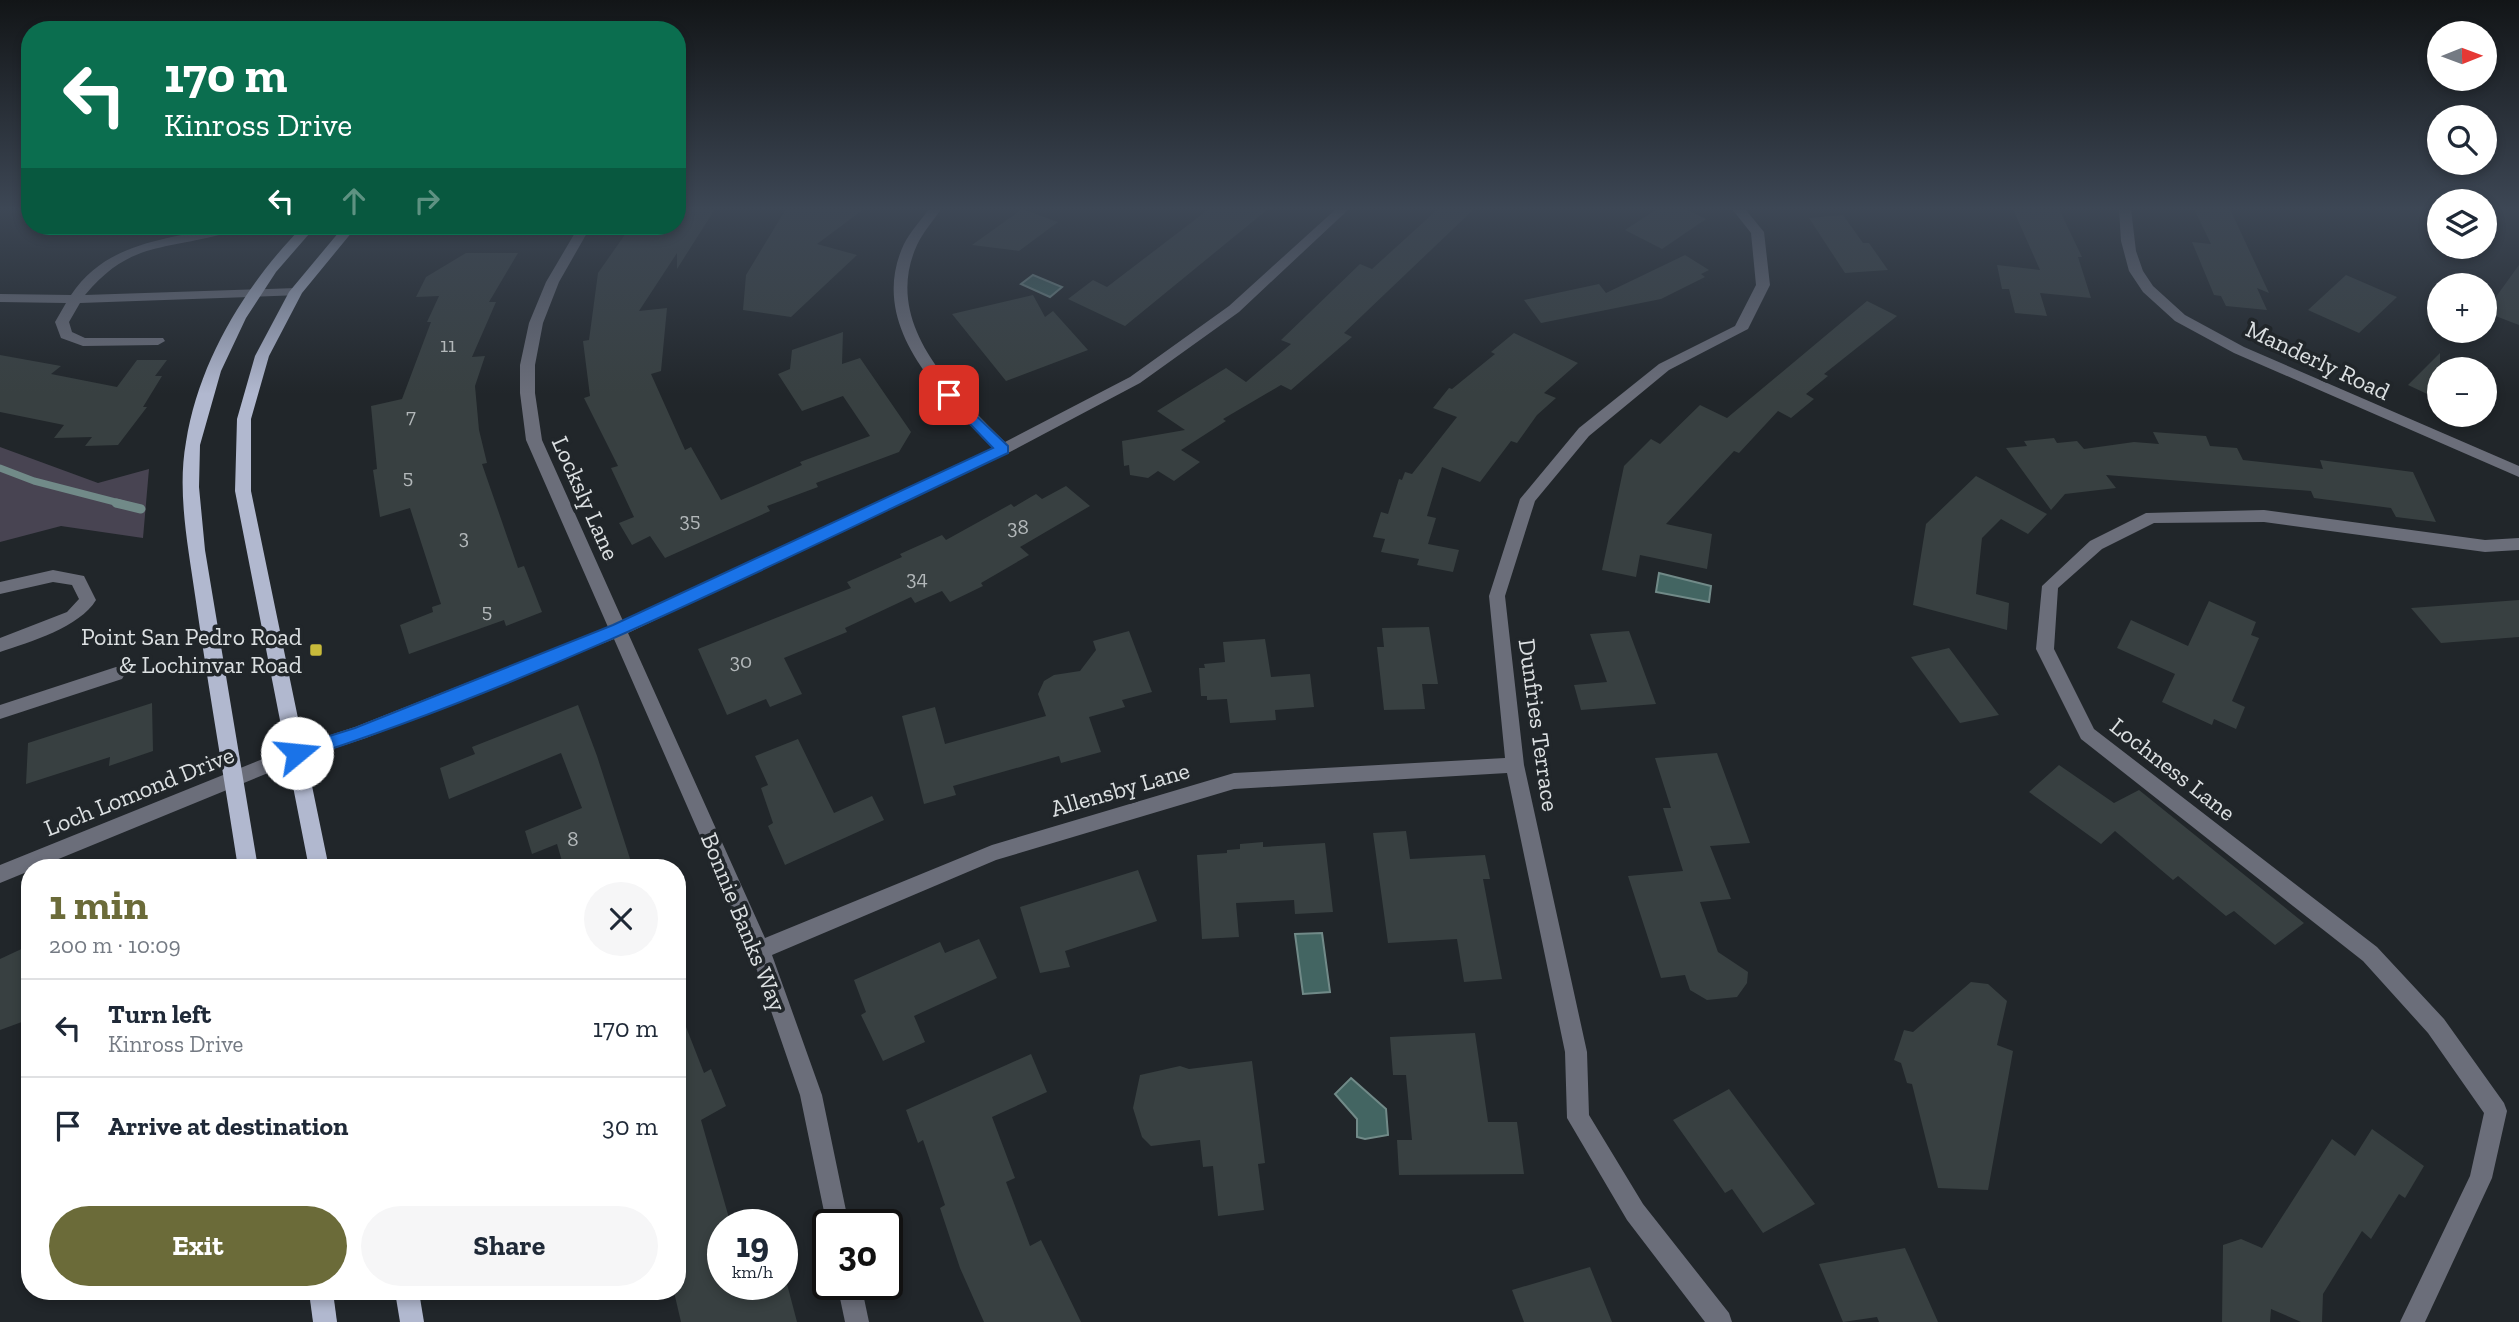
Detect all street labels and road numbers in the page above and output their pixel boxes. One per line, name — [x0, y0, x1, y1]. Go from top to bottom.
street label: Manderly Road — [2241, 314, 2395, 406]
street label: Locksly Lane — [546, 432, 626, 564]
street label: Dunfries Terrace — [1513, 637, 1565, 813]
street label: Lochness Lane — [2105, 711, 2241, 827]
street label: Loch Lomond Drive — [40, 740, 238, 842]
street label: Allensby Lane — [1047, 755, 1193, 823]
street label: Bonnie Banks Way — [695, 829, 793, 1016]

